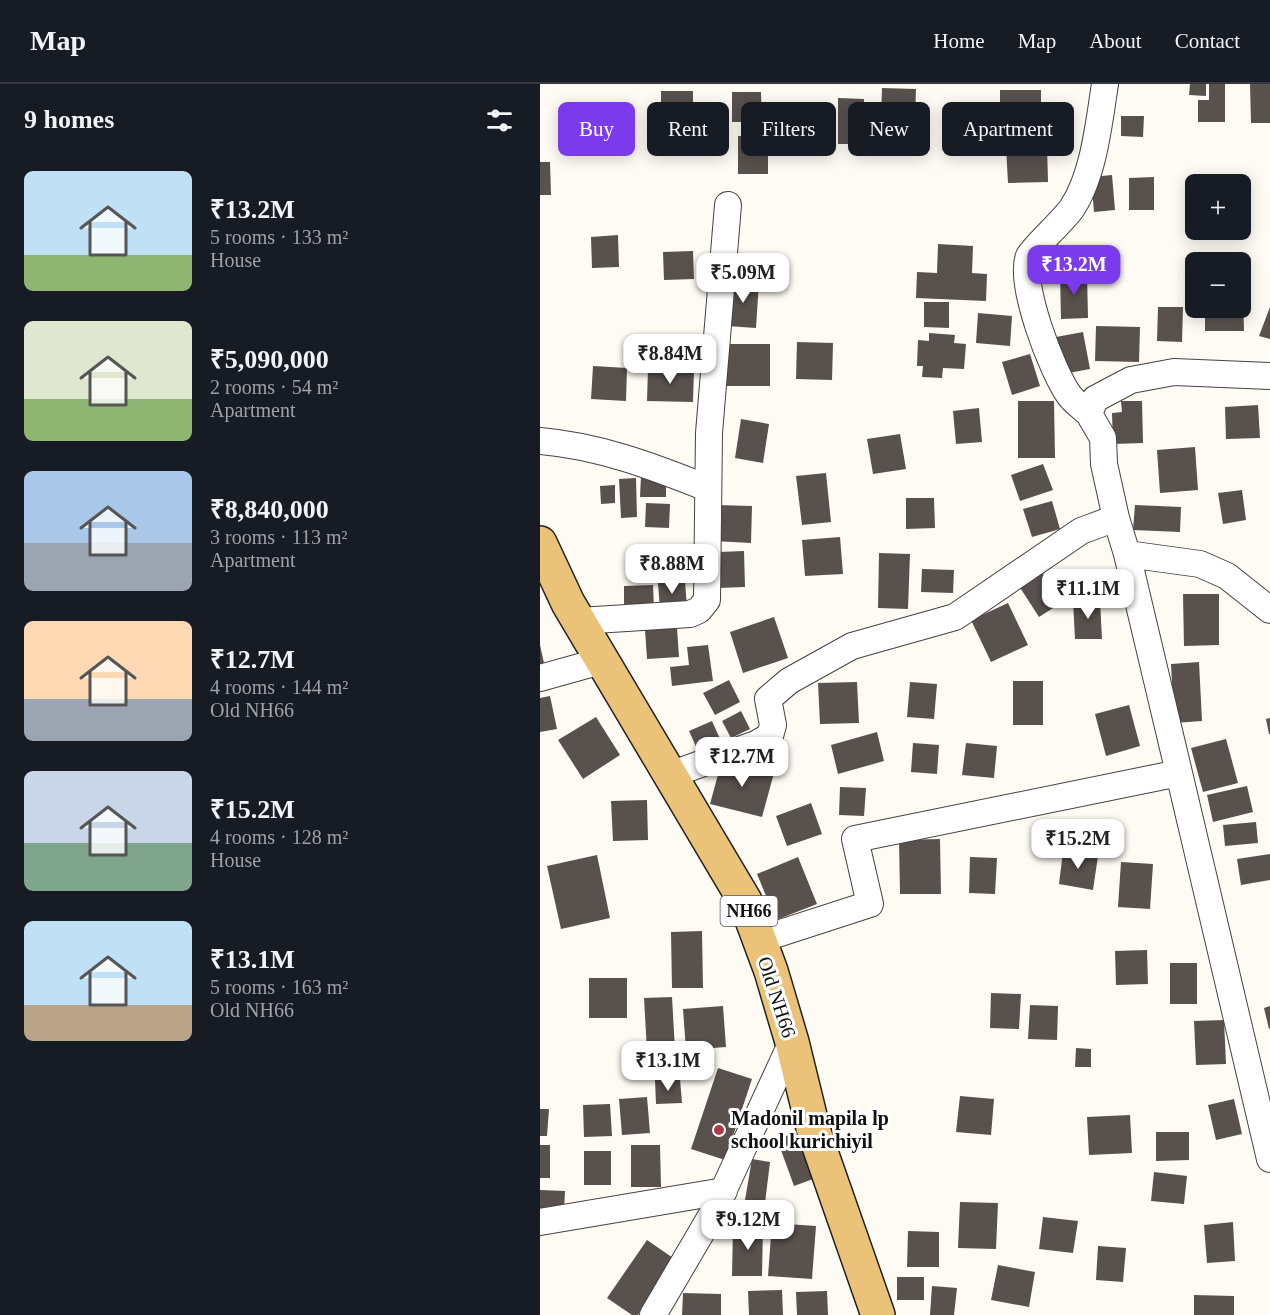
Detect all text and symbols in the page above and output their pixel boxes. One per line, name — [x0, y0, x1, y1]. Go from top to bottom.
text: Map — [30, 25, 86, 56]
text: Home — [933, 29, 985, 53]
text: Map — [1018, 29, 1056, 53]
text: About — [1089, 29, 1142, 53]
text: Contact — [1175, 29, 1240, 53]
chip: Buy — [558, 102, 635, 156]
chip: Rent — [647, 102, 729, 156]
chip: Filters — [741, 102, 836, 156]
chip: New — [848, 102, 930, 156]
chip: Apartment — [942, 102, 1074, 156]
icon: filters — [483, 104, 516, 137]
text: 9 homes — [24, 105, 114, 134]
map controls — [1185, 174, 1251, 318]
button: + — [1185, 174, 1251, 240]
icon: home — [72, 195, 144, 267]
text: ₹13.2M — [210, 195, 295, 224]
text: 5 rooms · 133 m² — [210, 226, 348, 248]
pin: ₹13.2M — [1025, 245, 1123, 296]
text: House — [210, 249, 261, 271]
button: − — [1185, 252, 1251, 318]
pin: ₹5.09M — [694, 253, 792, 304]
text: ₹13.2M — [1041, 253, 1107, 275]
text: ₹5.09M — [710, 261, 776, 283]
pin: ₹8.84M — [621, 334, 719, 385]
text: ₹8.84M — [637, 342, 703, 364]
icon: home — [72, 345, 144, 417]
text: ₹5,090,000 — [210, 345, 329, 374]
text: 2 rooms · 54 m² — [210, 376, 338, 398]
text: Apartment — [210, 399, 296, 421]
icon: home — [72, 495, 144, 567]
text: ₹8,840,000 — [210, 495, 329, 524]
text: 3 rooms · 113 m² — [210, 526, 347, 548]
pin: ₹8.88M — [623, 544, 721, 595]
text: Apartment — [210, 549, 296, 571]
text: ₹8.88M — [639, 552, 705, 574]
pin: ₹11.1M — [1039, 569, 1137, 620]
text: ₹11.1M — [1056, 577, 1120, 599]
icon: home — [72, 645, 144, 717]
text: ₹12.7M — [210, 645, 295, 674]
text: 4 rooms · 144 m² — [210, 676, 348, 698]
text: Old NH66 — [210, 699, 294, 721]
pin: ₹12.7M — [693, 737, 791, 788]
text: ₹12.7M — [709, 745, 775, 767]
icon: home — [72, 795, 144, 867]
text: ₹15.2M — [210, 795, 295, 824]
pin: ₹15.2M — [1029, 819, 1127, 870]
text: 4 rooms · 128 m² — [210, 826, 348, 848]
text: ₹15.2M — [1045, 827, 1111, 849]
text: House — [210, 849, 261, 871]
road number: NH66 — [720, 896, 778, 926]
icon: home — [72, 945, 144, 1017]
text: ₹13.1M — [210, 945, 295, 974]
street label: Old NH66 — [754, 954, 800, 1040]
text: 5 rooms · 163 m² — [210, 976, 348, 998]
text: Old NH66 — [210, 999, 294, 1021]
pin: ₹13.1M — [619, 1041, 717, 1092]
text: ₹13.1M — [635, 1049, 701, 1071]
place label: Madonil mapila lp school kurichiyil — [731, 1107, 889, 1153]
marker: Madonil mapila lp school kurichiyil — [712, 1123, 726, 1137]
pin: ₹9.12M — [699, 1200, 797, 1251]
text: ₹9.12M — [715, 1208, 781, 1230]

